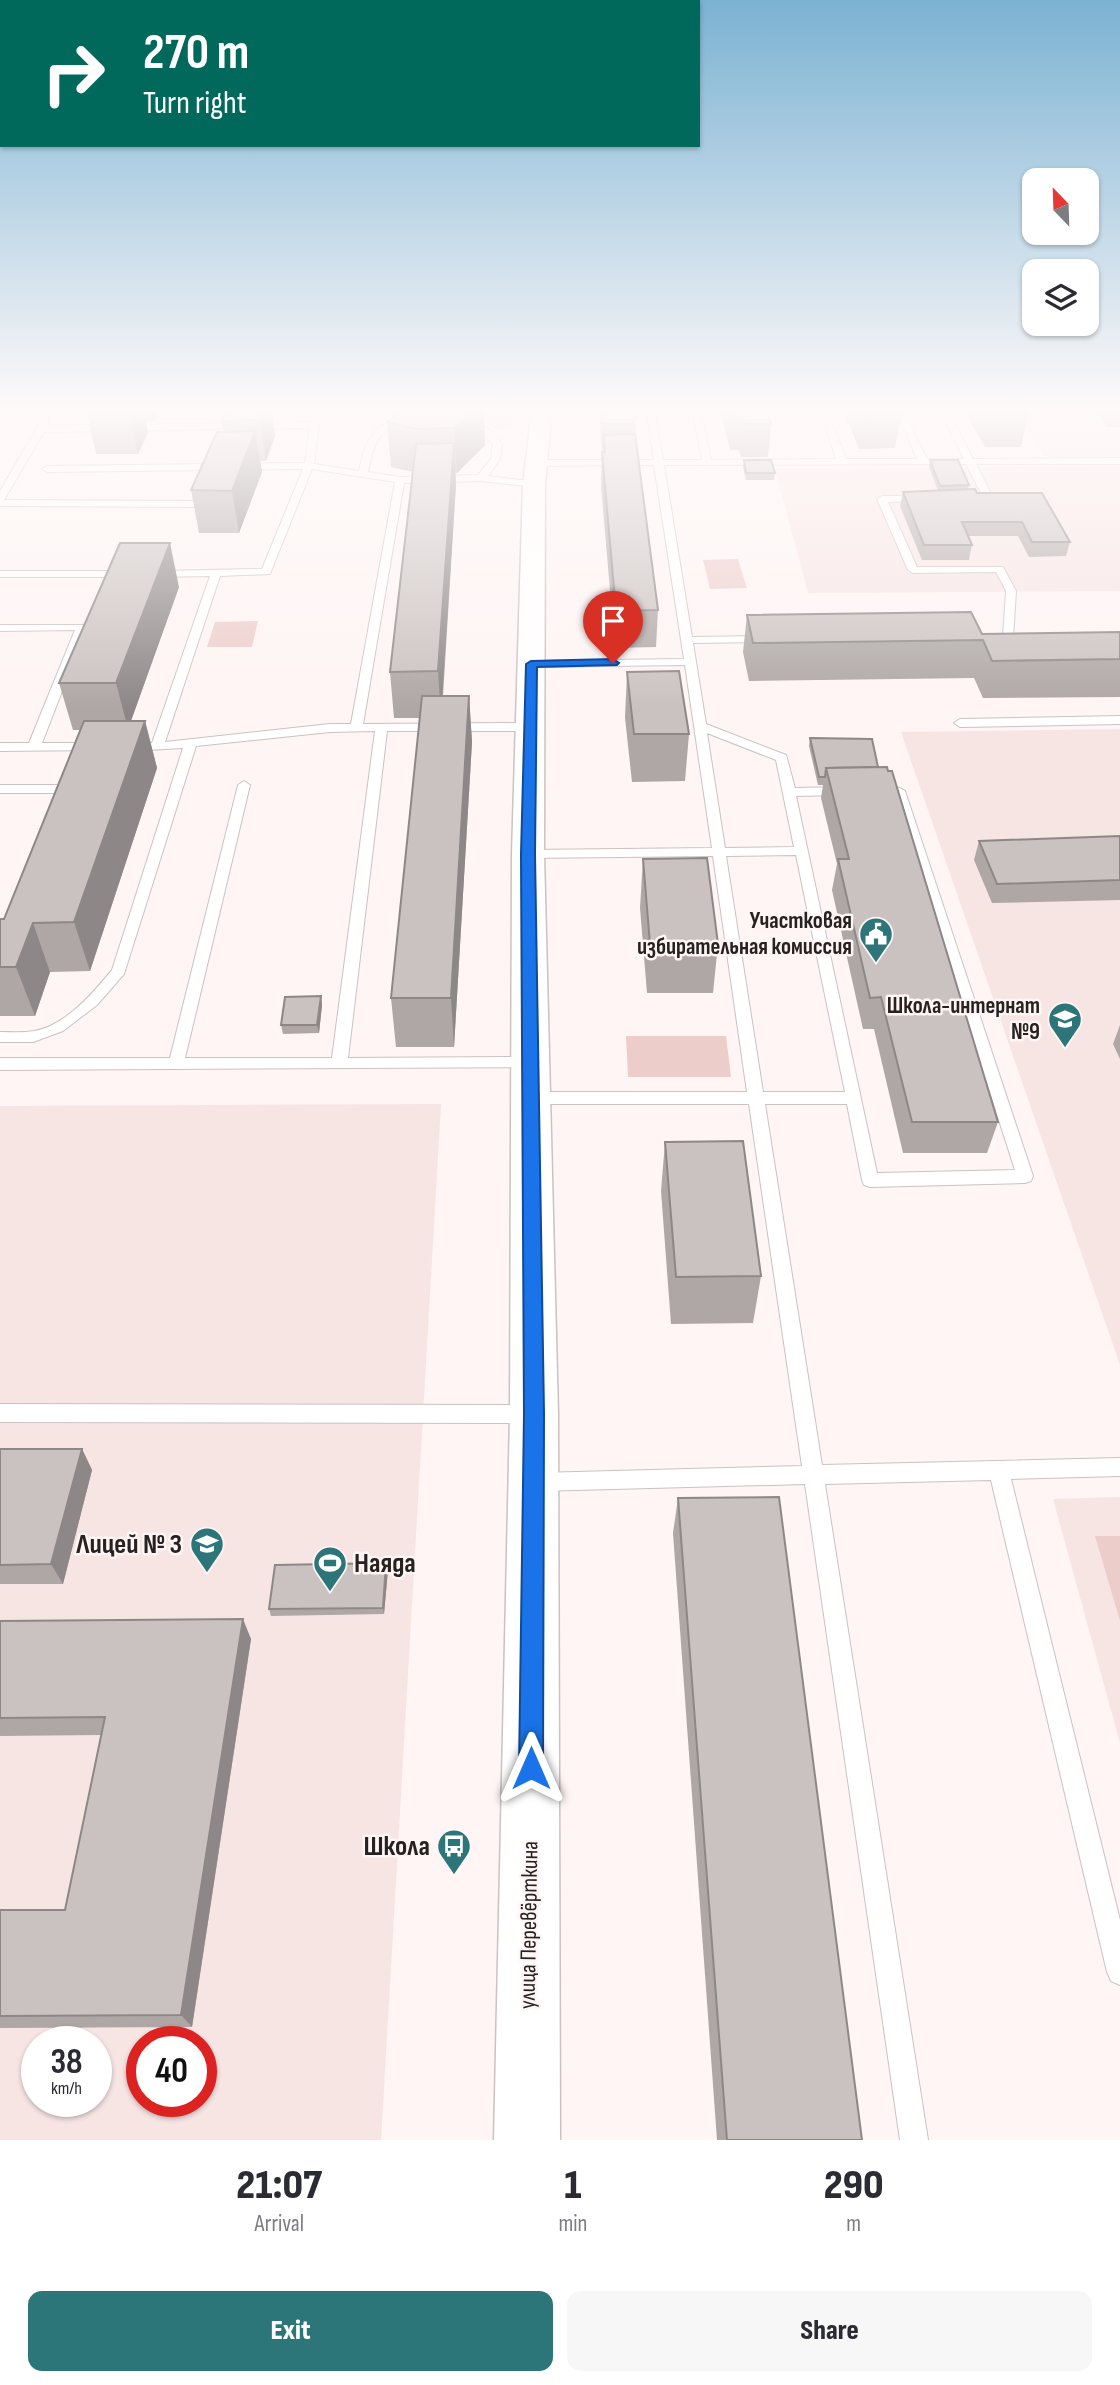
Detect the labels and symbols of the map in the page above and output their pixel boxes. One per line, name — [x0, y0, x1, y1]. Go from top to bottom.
north arrow — [1022, 168, 1099, 245]
pin — [583, 591, 643, 663]
place label: Участковая избирательная комиссия — [637, 907, 852, 961]
public building icon: Участковая избирательная комиссия — [857, 915, 895, 964]
place label: Школа-интернат №9 — [887, 992, 1040, 1046]
school or university icon: Школа-интернат №9 — [1046, 1000, 1084, 1049]
school or university icon: Лицей № 3 — [188, 1525, 226, 1574]
place label: Лицей № 3 — [75, 1528, 182, 1561]
sports icon: Наяда — [311, 1544, 349, 1593]
place label: Наяда — [354, 1547, 416, 1580]
position arrow — [494, 1731, 568, 1805]
bus stop icon: Школа — [435, 1827, 473, 1876]
place label: Школа — [364, 1830, 430, 1863]
street label: улица Перевёрткина — [514, 1841, 544, 2009]
speed limit sign: 40 — [126, 2026, 217, 2117]

